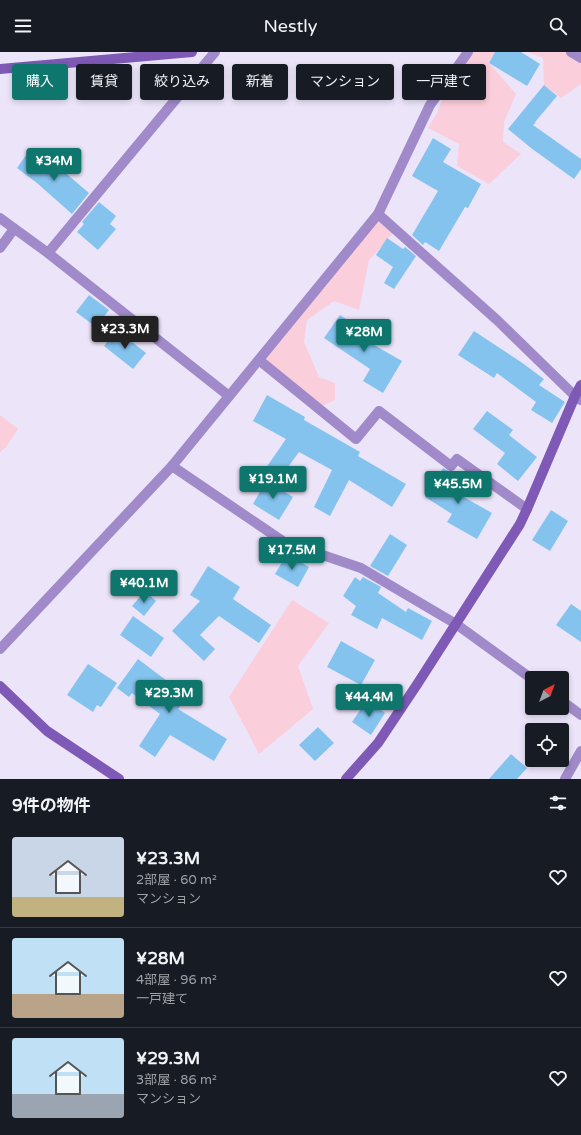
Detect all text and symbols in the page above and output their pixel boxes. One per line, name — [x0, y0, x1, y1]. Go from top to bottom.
icon: menu — [12, 15, 34, 37]
text: Nestly — [264, 15, 317, 37]
icon: search — [547, 15, 569, 37]
chip: 購入 — [12, 64, 68, 100]
chip: 賃貸 — [76, 64, 132, 100]
chip: 絞り込み — [140, 64, 224, 100]
chip: 新着 — [232, 64, 288, 100]
chip: マンション — [296, 64, 394, 100]
chip: 一戸建て — [402, 64, 486, 100]
pin: ¥34M — [30, 148, 78, 182]
text: ¥34M — [35, 153, 73, 169]
pin: ¥23.3M — [92, 316, 158, 350]
pin: ¥28M — [340, 319, 388, 353]
text: ¥23.3M — [101, 321, 149, 337]
text: ¥28M — [345, 324, 383, 340]
pin: ¥19.1M — [240, 466, 306, 500]
text: ¥19.1M — [249, 471, 297, 487]
pin: ¥45.5M — [425, 471, 491, 505]
text: ¥45.5M — [434, 476, 482, 492]
pin: ¥17.5M — [259, 537, 325, 571]
text: ¥17.5M — [268, 542, 316, 558]
pin: ¥40.1M — [111, 570, 177, 604]
text: ¥40.1M — [120, 575, 168, 591]
north arrow — [525, 671, 569, 715]
map controls — [525, 671, 569, 767]
pin: ¥29.3M — [136, 680, 202, 714]
pin: ¥44.4M — [336, 684, 402, 718]
text: ¥29.3M — [145, 685, 193, 701]
text: ¥44.4M — [345, 689, 393, 705]
button: locate — [525, 723, 569, 767]
icon: filters — [547, 792, 569, 814]
text: 9件の物件 — [12, 795, 91, 816]
text: ¥23.3M — [136, 848, 200, 869]
icon: home — [44, 853, 92, 901]
icon: heart — [547, 866, 569, 888]
text: 2部屋 · 60 m² — [136, 872, 217, 888]
text: マンション — [136, 891, 201, 907]
text: ¥28M — [136, 948, 185, 969]
icon: home — [44, 954, 92, 1002]
icon: heart — [547, 967, 569, 989]
text: 4部屋 · 96 m² — [136, 972, 217, 988]
text: 一戸建て — [136, 991, 188, 1007]
text: ¥29.3M — [136, 1048, 200, 1069]
icon: home — [44, 1054, 92, 1102]
icon: heart — [547, 1067, 569, 1089]
text: 3部屋 · 86 m² — [136, 1072, 217, 1088]
text: マンション — [136, 1091, 201, 1107]

